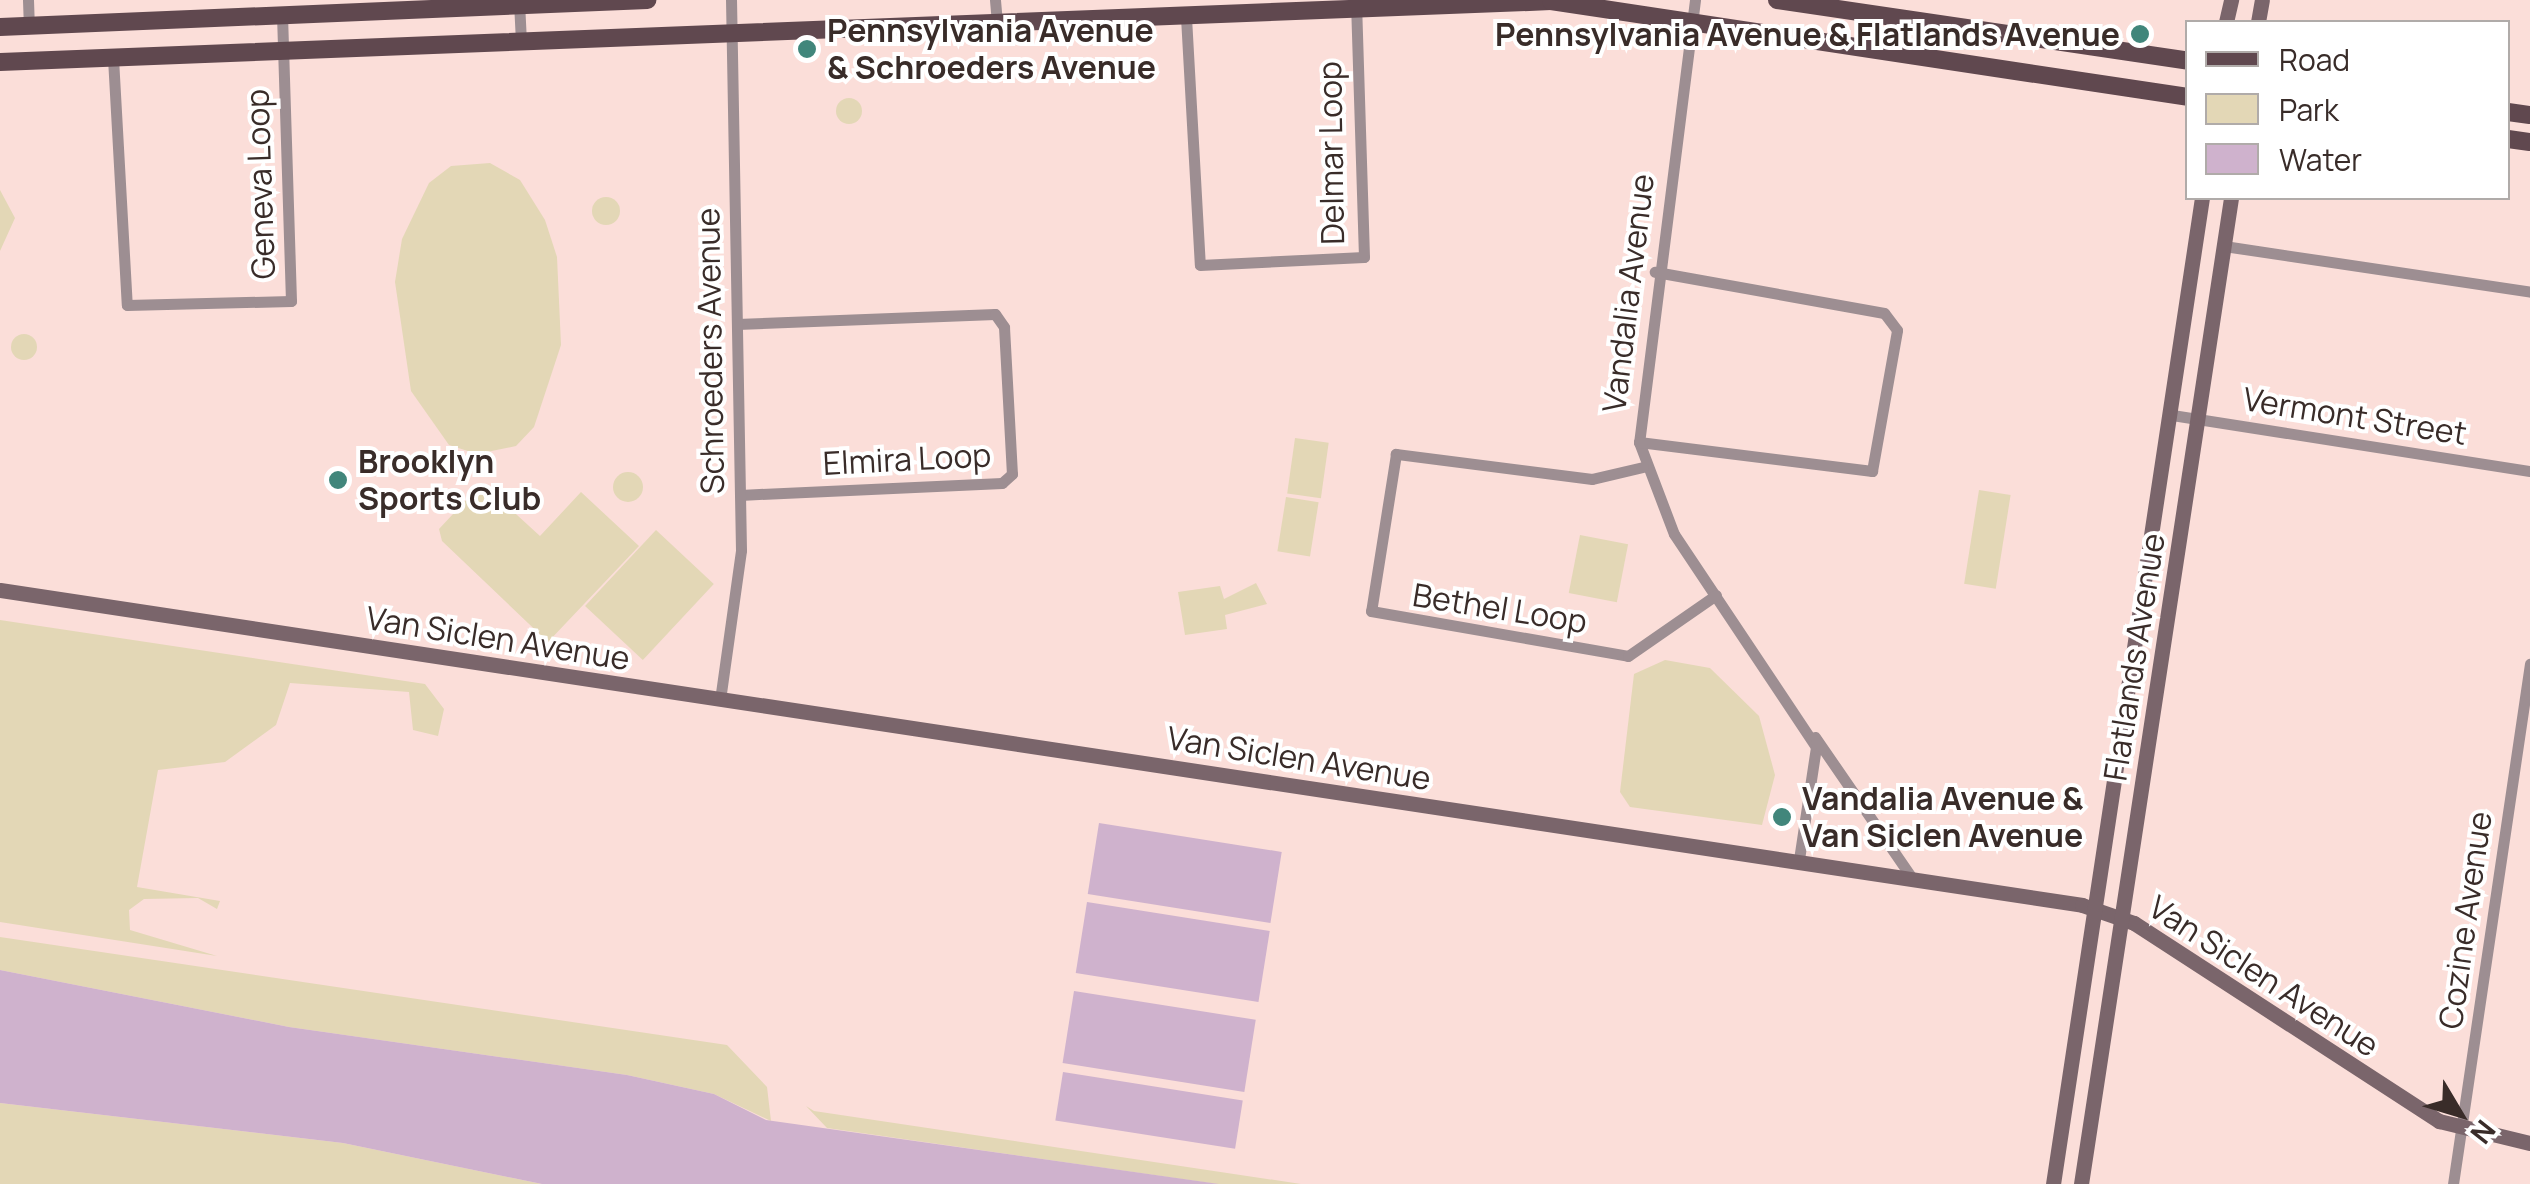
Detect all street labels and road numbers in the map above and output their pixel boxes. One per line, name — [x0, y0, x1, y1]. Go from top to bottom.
street label: Delmar Loop — [1310, 61, 1352, 245]
street label: Geneva Loop — [237, 88, 283, 280]
street label: Vandalia Avenue — [1594, 172, 1662, 414]
street label: Schroeders Avenue — [688, 207, 732, 495]
street label: Vermont Street — [2240, 379, 2470, 453]
street label: Elmira Loop — [822, 435, 992, 483]
street label: Flatlands Avenue — [2095, 531, 2173, 783]
street label: Bethel Loop — [1410, 575, 1590, 641]
street label: Van Siclen Avenue — [364, 598, 632, 678]
street label: Van Siclen Avenue — [1165, 718, 1433, 798]
street label: Cozine Avenue — [2431, 809, 2499, 1031]
street label: Van Siclen Avenue — [2142, 887, 2386, 1065]

